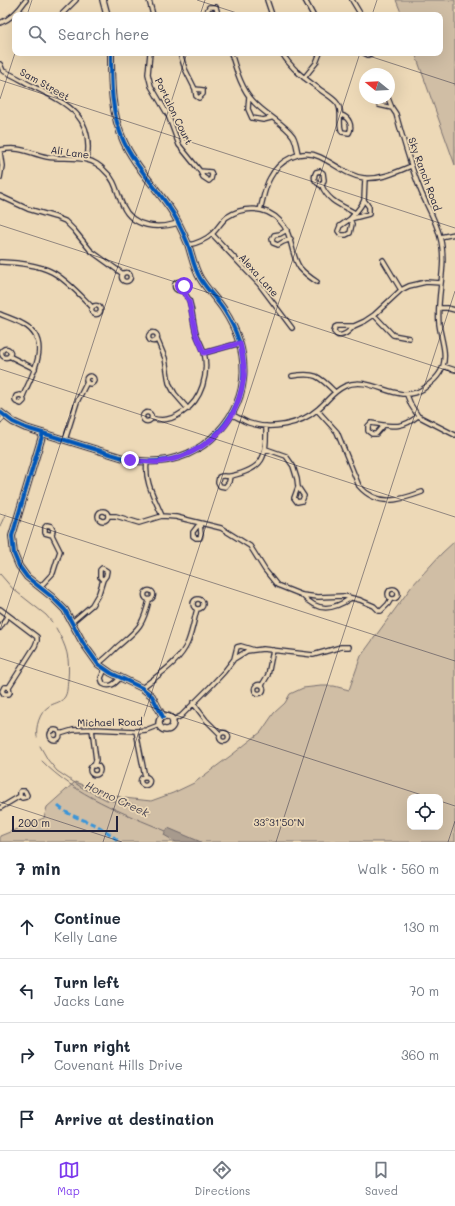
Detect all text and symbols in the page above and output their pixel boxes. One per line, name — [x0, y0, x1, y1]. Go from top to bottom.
search box — [12, 12, 443, 56]
icon: search — [26, 23, 48, 45]
text: Search here — [58, 24, 149, 44]
street label: Sam Street — [18, 65, 72, 103]
north arrow — [359, 68, 395, 104]
street label: Portalon Court — [152, 75, 196, 147]
street label: Sky Ranch Road — [405, 135, 445, 213]
street label: Ali Lane — [50, 142, 90, 162]
street label: Alexa Lane — [236, 250, 282, 300]
route start — [175, 277, 193, 295]
route end — [121, 451, 139, 469]
street label: Michael Road — [77, 714, 143, 730]
water label: Horno Creek — [83, 777, 152, 820]
map controls — [407, 794, 443, 830]
button: locate — [407, 794, 443, 830]
scale bar — [12, 814, 118, 833]
text: 200 m — [18, 815, 50, 830]
text: 33°31'50"N — [253, 815, 305, 829]
text: 7 min — [16, 857, 61, 879]
text: Walk · 560 m — [357, 860, 439, 877]
text: Continue — [54, 908, 121, 928]
icon: ahead — [16, 916, 38, 938]
text: 130 m — [403, 918, 439, 935]
text: Kelly Lane — [54, 928, 118, 945]
text: Turn left — [54, 972, 119, 992]
icon: left — [16, 980, 38, 1002]
text: 70 m — [409, 982, 439, 999]
text: Jacks Lane — [54, 992, 124, 1009]
text: Turn right — [54, 1036, 131, 1056]
icon: right — [16, 1044, 38, 1066]
text: 360 m — [401, 1046, 439, 1063]
text: Covenant Hills Drive — [54, 1056, 183, 1073]
icon: arrive — [16, 1108, 38, 1130]
text: Arrive at destination — [54, 1109, 214, 1129]
tab: Map — [57, 1159, 80, 1198]
tab: Directions — [194, 1159, 250, 1198]
tab: Saved — [365, 1159, 398, 1198]

